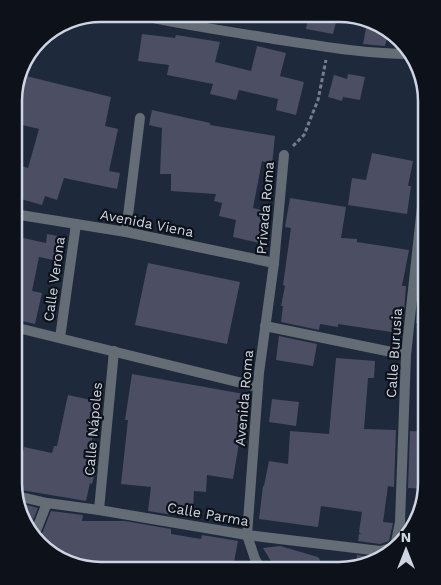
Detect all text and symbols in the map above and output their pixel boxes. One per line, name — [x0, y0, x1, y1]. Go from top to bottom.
street label: Privada Roma — [253, 161, 277, 255]
street label: Avenida Viena — [99, 206, 195, 240]
street label: Calle Verona — [40, 236, 68, 322]
street label: Calle Burusia — [383, 307, 405, 399]
street label: Avenida Roma — [232, 349, 256, 447]
street label: Calle Nápoles — [81, 381, 105, 477]
street label: Calle Parma — [166, 499, 250, 529]
north arrow — [381, 525, 431, 575]
text: N — [401, 529, 411, 545]

